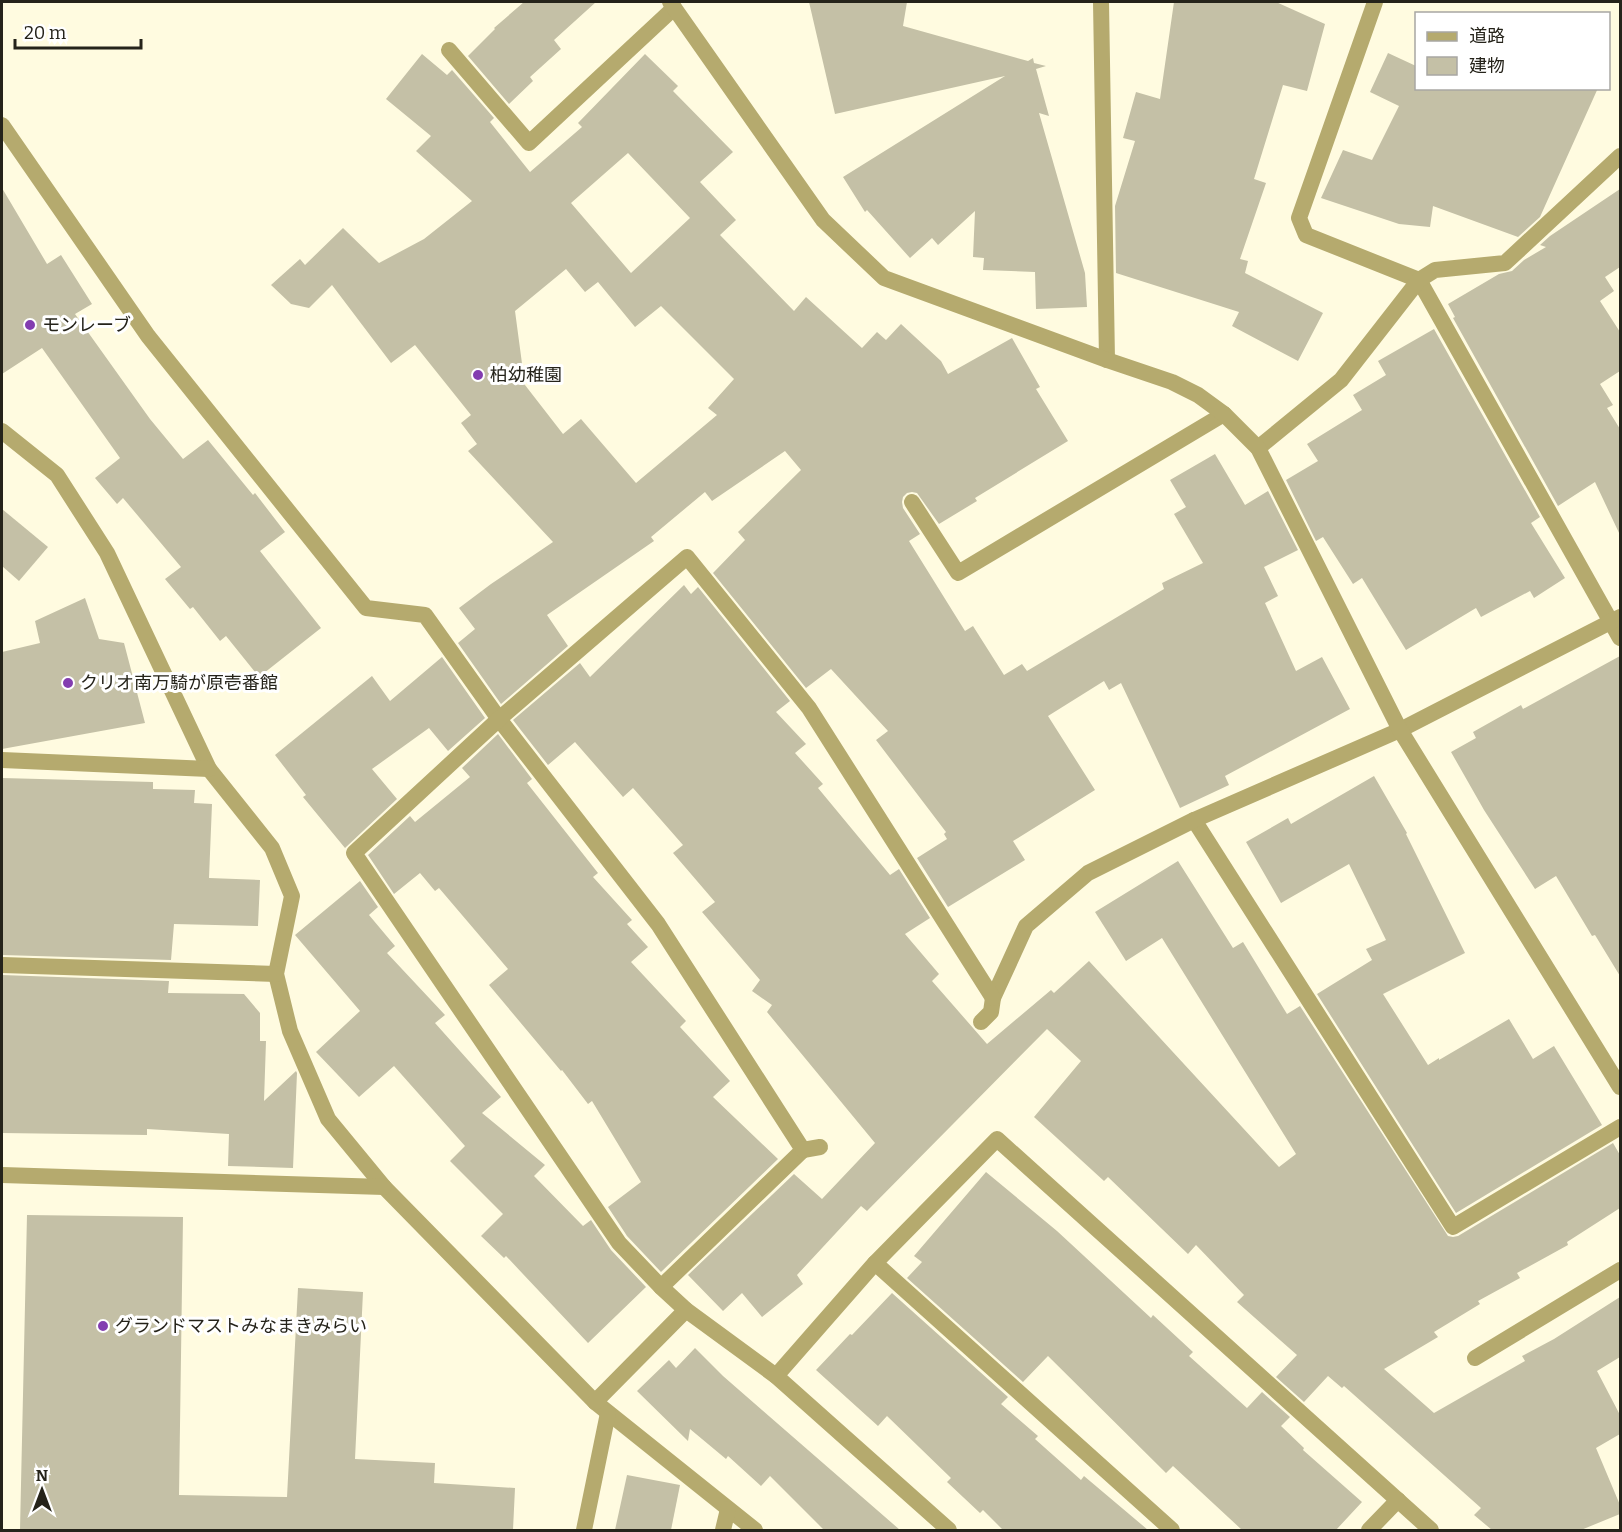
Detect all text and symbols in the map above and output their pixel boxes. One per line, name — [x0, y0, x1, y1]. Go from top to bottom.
scale bar — [15, 12, 141, 50]
legend — [1415, 12, 1610, 90]
text: 20 m — [24, 22, 66, 44]
text: 道路 — [1469, 25, 1505, 47]
text: 建物 — [1469, 55, 1505, 77]
place label: モンレーブ — [42, 314, 131, 336]
marker: モンレーブ — [23, 318, 37, 332]
place label: 柏幼稚園 — [490, 364, 562, 386]
marker: 柏幼稚園 — [471, 368, 485, 382]
place label: クリオ南万騎が原壱番館 — [80, 672, 278, 694]
marker: クリオ南万騎が原壱番館 — [61, 676, 75, 690]
place label: グランドマストみなまきみらい — [115, 1315, 367, 1337]
marker: グランドマストみなまきみらい — [96, 1319, 110, 1333]
north arrow — [12, 1460, 72, 1520]
text: N — [36, 1466, 48, 1485]

